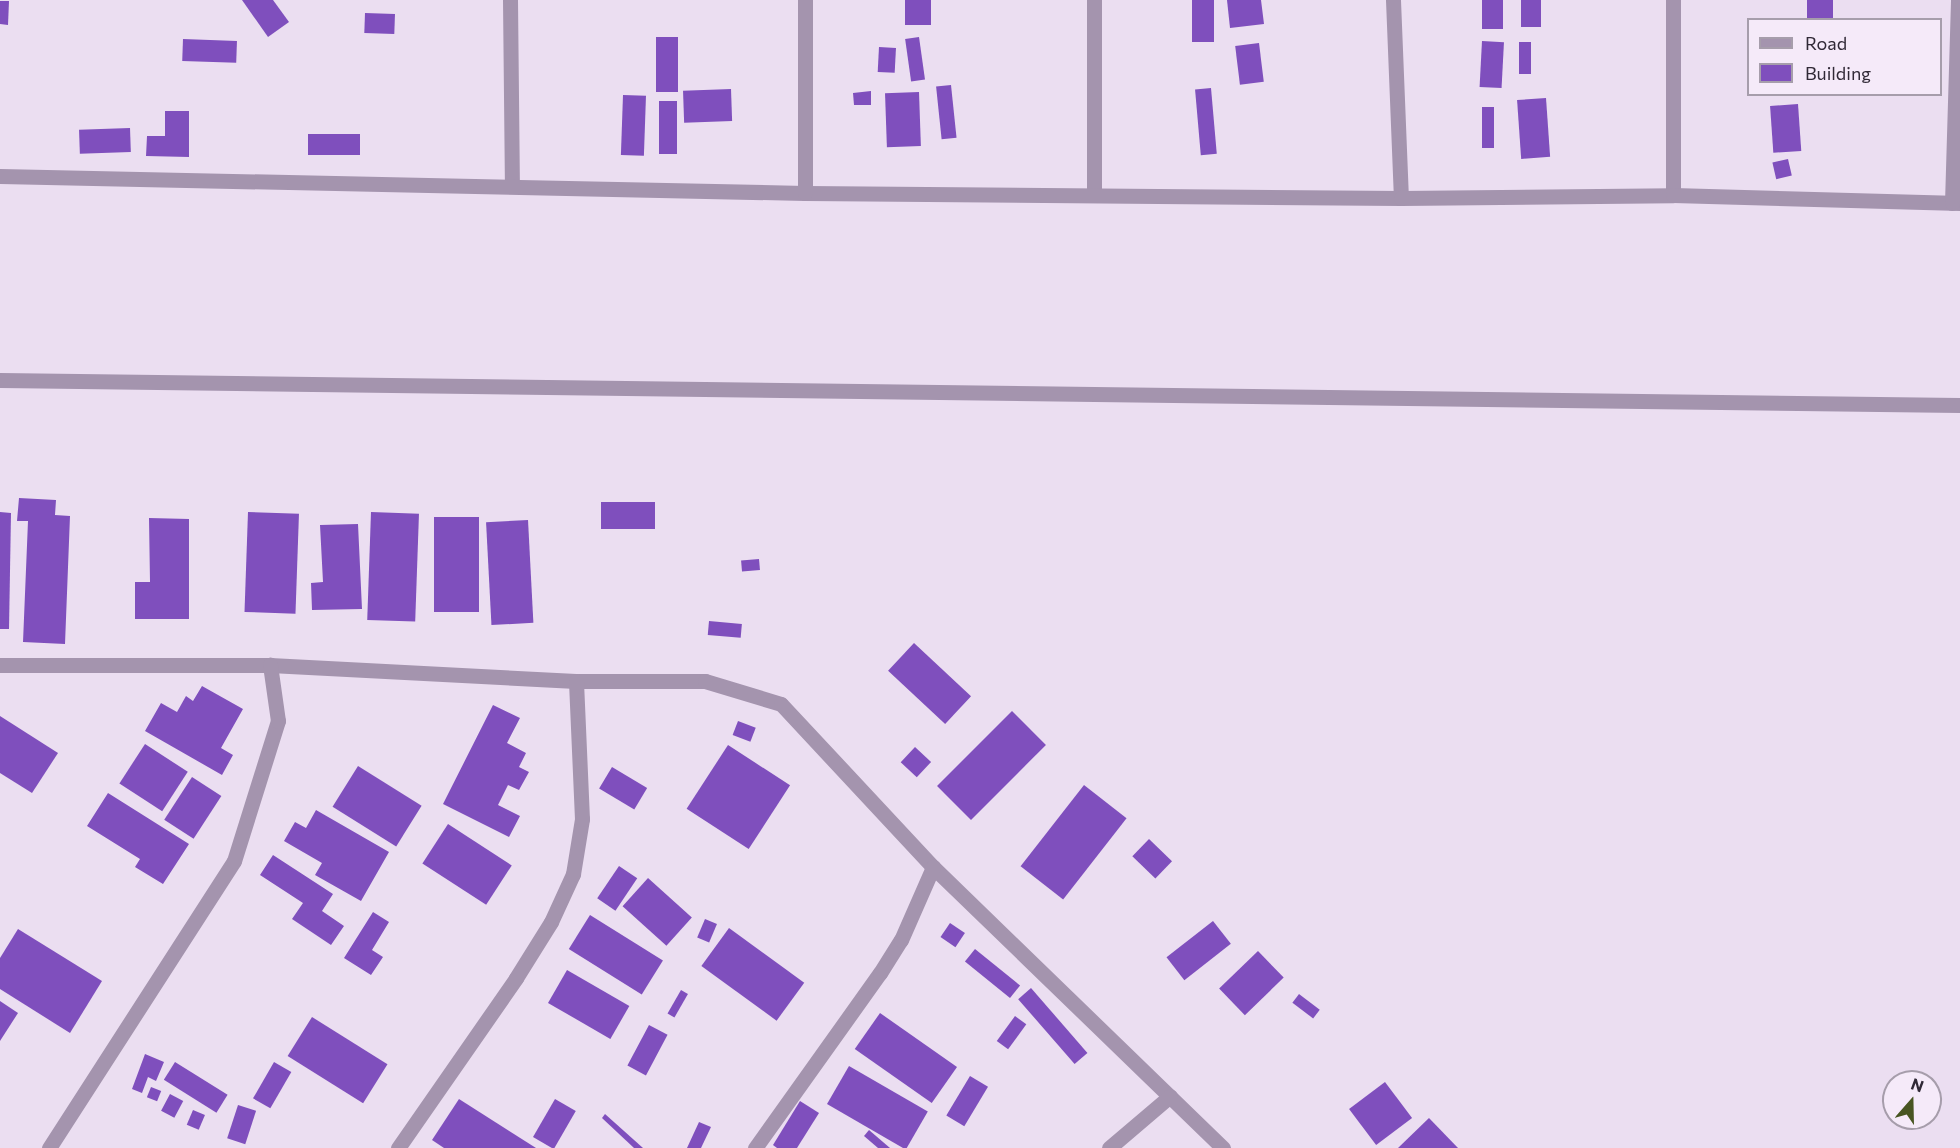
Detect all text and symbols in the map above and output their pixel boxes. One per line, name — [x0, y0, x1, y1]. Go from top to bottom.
legend — [1747, 18, 1942, 96]
text: Road — [1805, 32, 1847, 54]
text: Building — [1805, 62, 1871, 84]
north arrow — [1882, 1070, 1942, 1130]
text: N — [1909, 1074, 1927, 1095]

